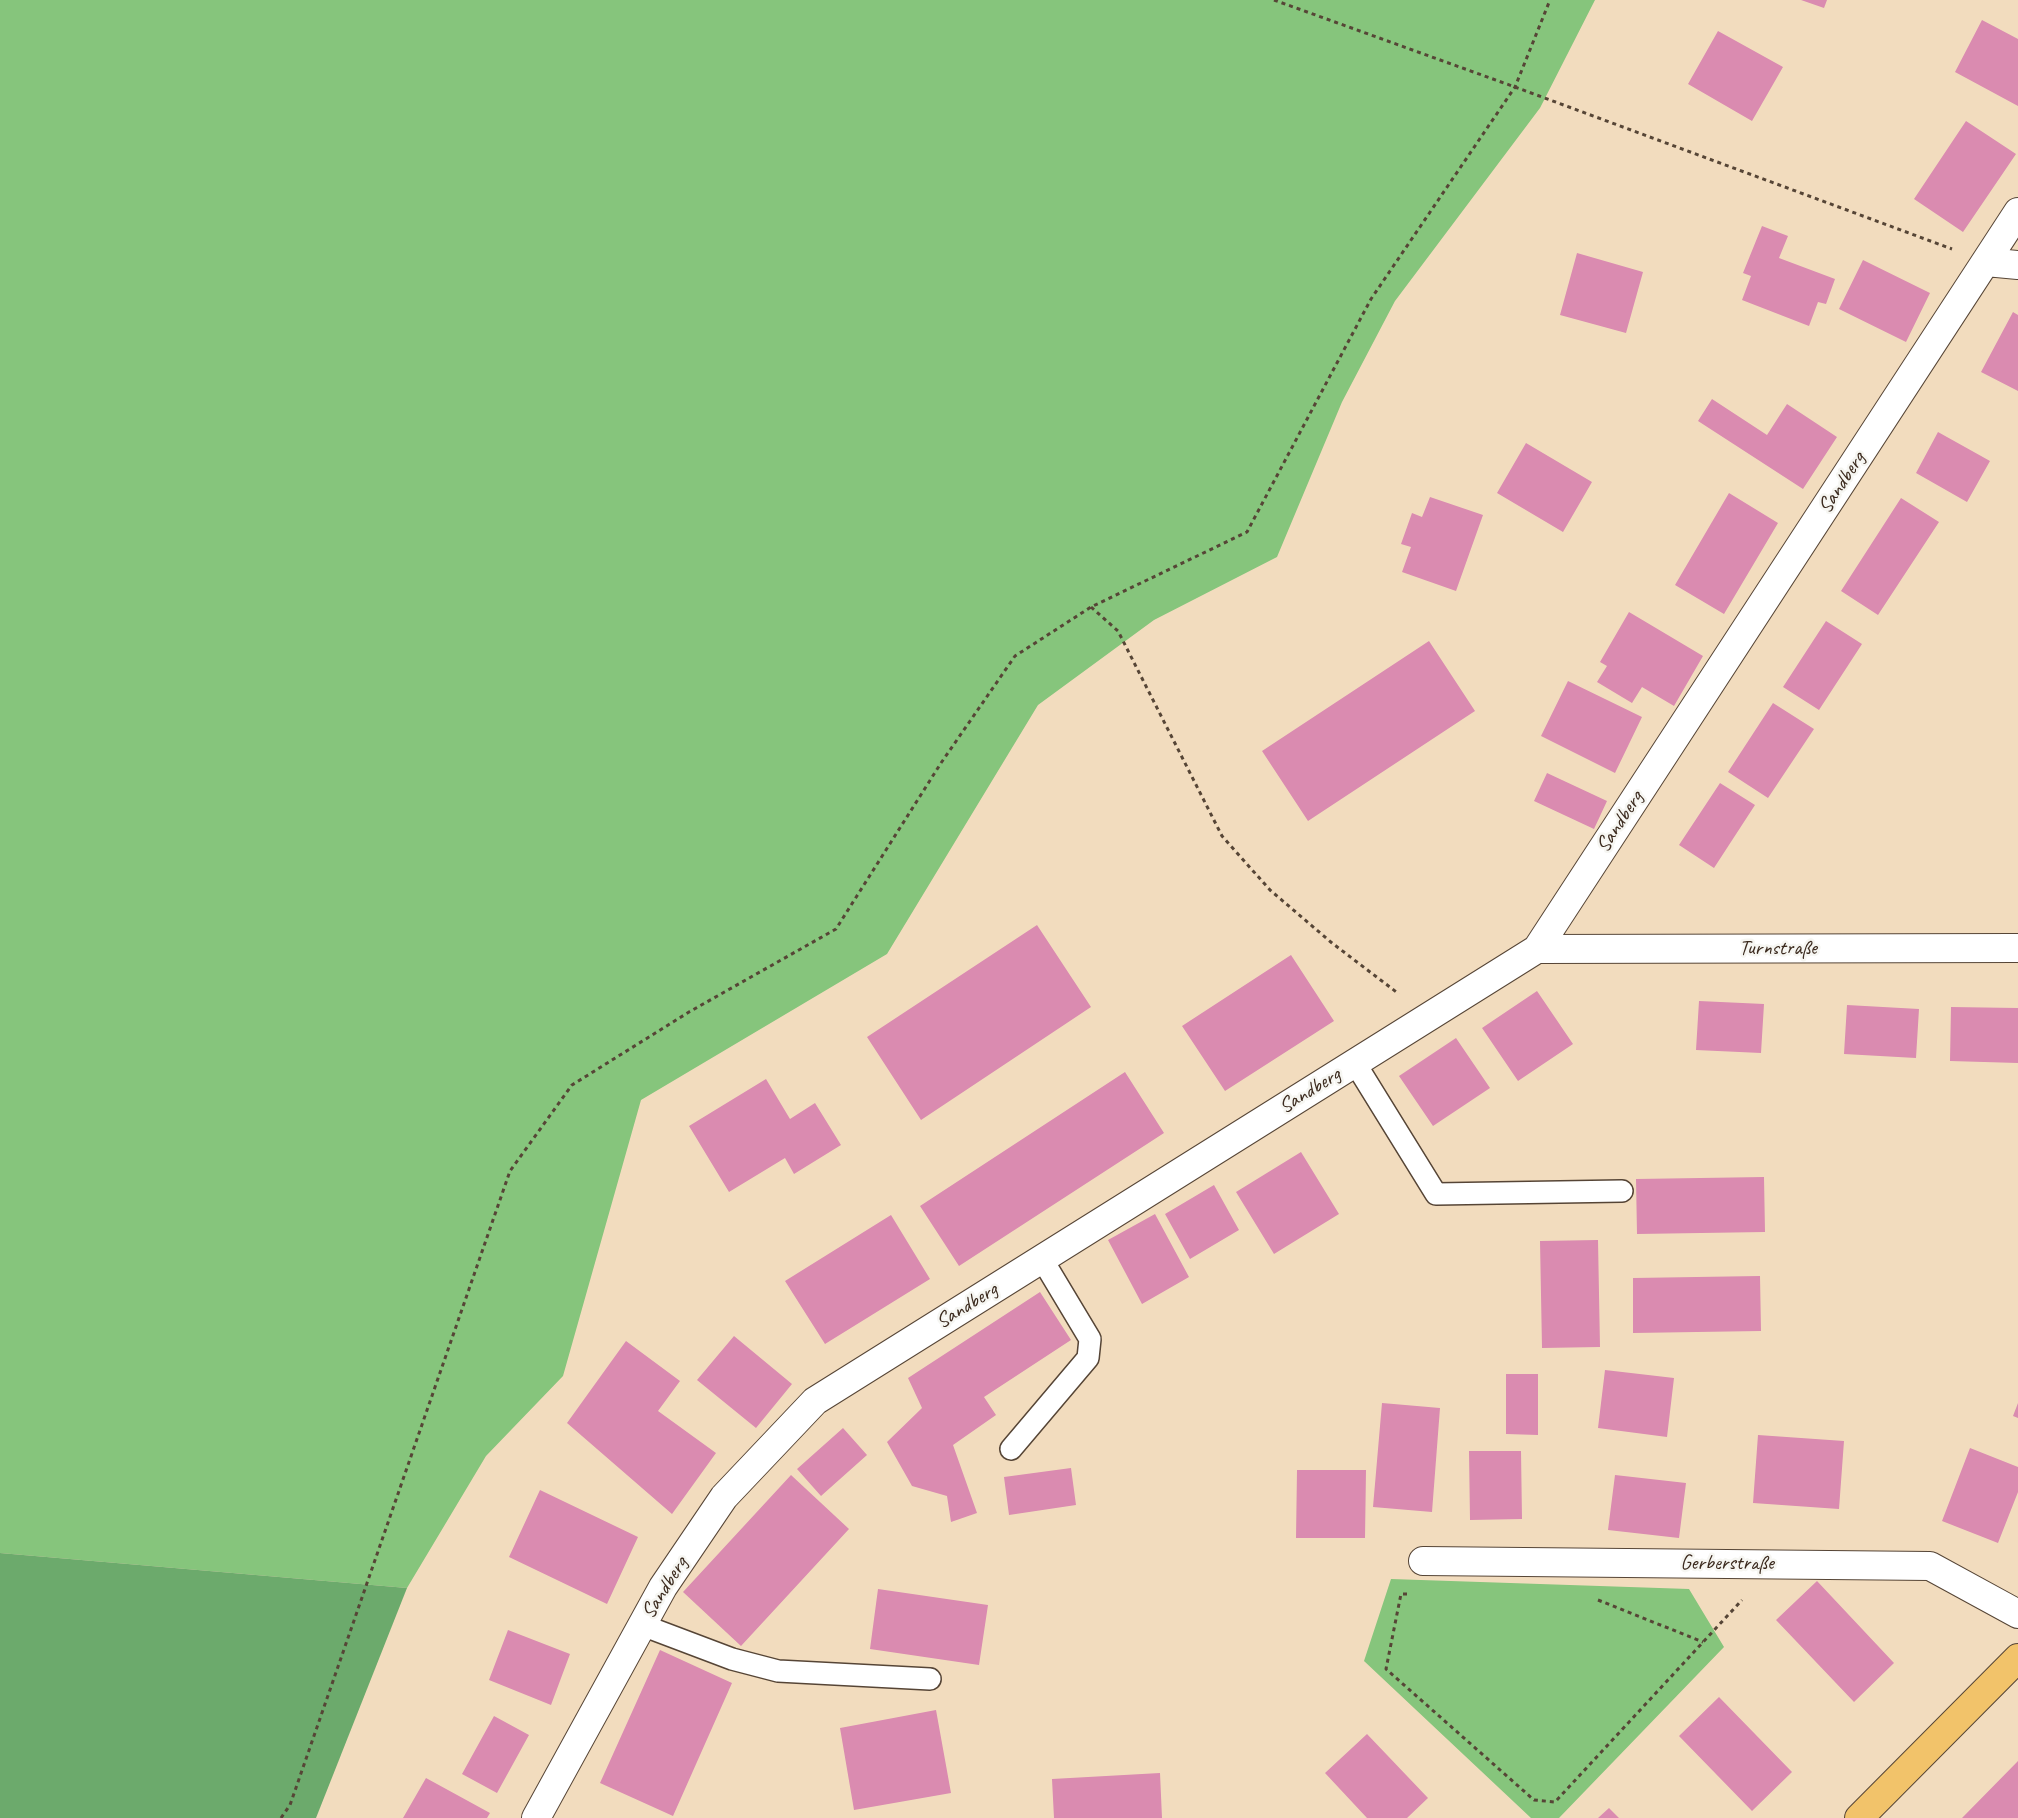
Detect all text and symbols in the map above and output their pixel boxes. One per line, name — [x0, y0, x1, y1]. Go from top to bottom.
street label: Sandberg — [1813, 448, 1871, 518]
street label: Sandberg — [1591, 787, 1649, 857]
street label: Turnstraße — [1739, 935, 1817, 961]
street label: Sandberg — [1275, 1062, 1345, 1120]
street label: Sandberg — [932, 1277, 1002, 1335]
street label: Gerberstraße — [1680, 1550, 1774, 1576]
street label: Sandberg — [636, 1553, 694, 1623]

